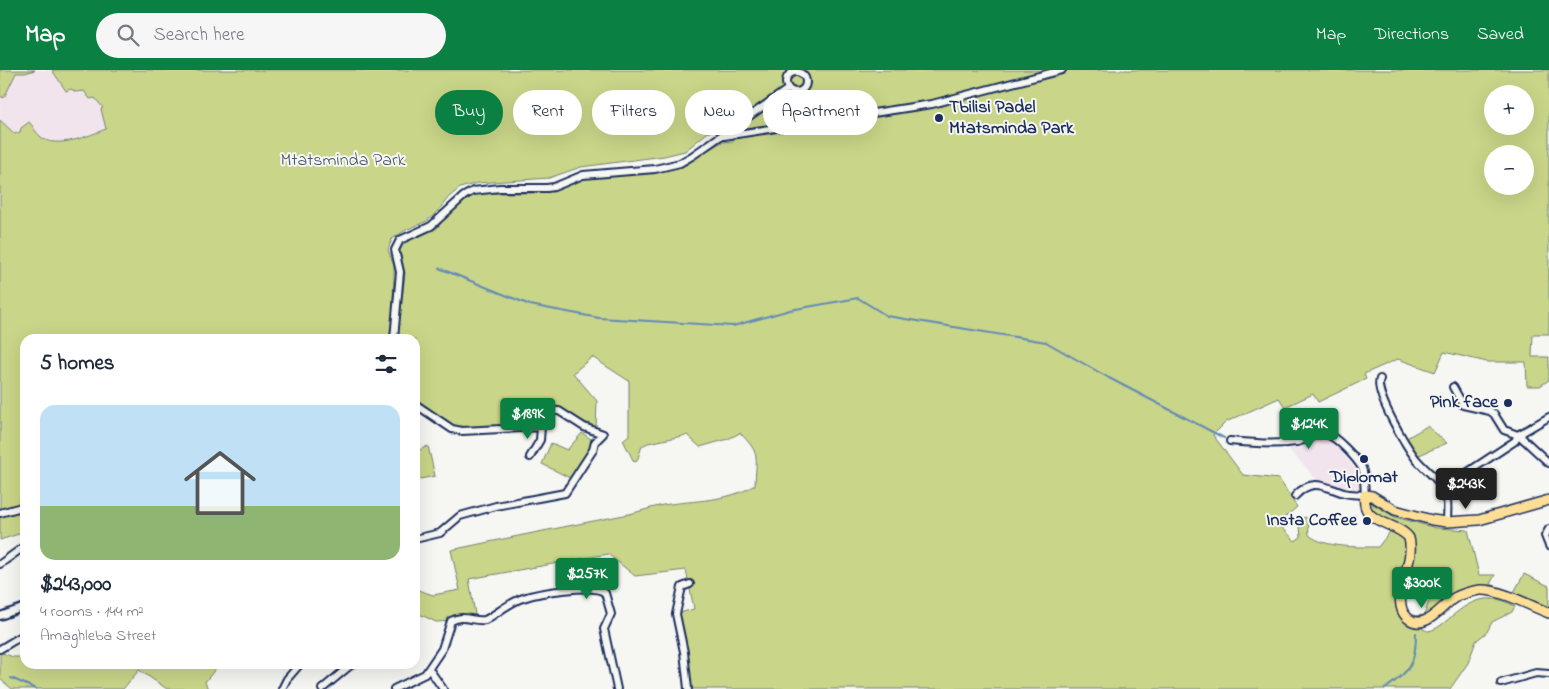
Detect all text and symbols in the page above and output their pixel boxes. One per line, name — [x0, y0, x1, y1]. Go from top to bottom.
search box — [96, 13, 446, 58]
text: Map — [25, 18, 66, 53]
icon: search — [114, 21, 142, 49]
text: Search here — [154, 22, 245, 49]
text: Map — [1316, 22, 1346, 48]
text: Directions — [1374, 22, 1449, 48]
text: Saved — [1477, 22, 1524, 48]
map controls — [1484, 85, 1534, 195]
button: + — [1484, 85, 1534, 135]
chip: Buy — [435, 90, 503, 135]
chip: Rent — [513, 90, 582, 135]
chip: Filters — [592, 90, 675, 135]
chip: New — [685, 90, 753, 135]
chip: Apartment — [763, 90, 878, 135]
place label: Tbilisi Padel Mtatsminda Park — [949, 95, 1075, 142]
marker: Tbilisi Padel Mtatsminda Park — [933, 112, 945, 124]
button: − — [1484, 145, 1534, 195]
park label: Mtatsminda Park — [281, 148, 406, 174]
text: 5 homes — [40, 349, 115, 379]
icon: filters — [372, 350, 400, 378]
place label: Pink face — [1430, 390, 1499, 416]
marker: Pink face — [1502, 397, 1514, 409]
pin: $189K — [493, 398, 563, 440]
text: $189K — [511, 402, 545, 426]
pin: $124K — [1274, 408, 1344, 450]
text: $124K — [1290, 412, 1328, 436]
icon: home — [175, 438, 265, 528]
marker: Diplomat — [1358, 453, 1370, 465]
place label: Diplomat — [1329, 465, 1399, 491]
pin: $243K — [1431, 468, 1501, 510]
text: $243K — [1447, 472, 1485, 496]
place label: Insta Coffee — [1266, 508, 1358, 534]
marker: Insta Coffee — [1361, 515, 1373, 527]
pin: $257K — [552, 558, 622, 600]
text: $257K — [566, 562, 608, 586]
pin: $300K — [1387, 566, 1457, 609]
text: $243,000 — [40, 570, 111, 600]
text: $300K — [1403, 571, 1441, 595]
text: 4 rooms · 144 m² — [40, 600, 144, 624]
text: Amaghleba Street — [40, 624, 156, 648]

